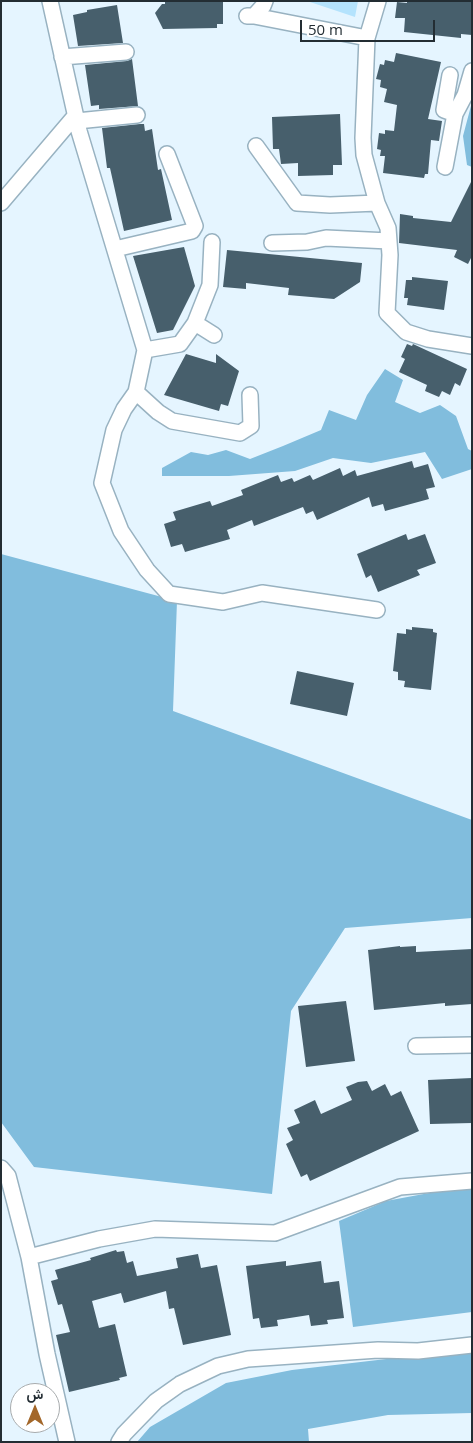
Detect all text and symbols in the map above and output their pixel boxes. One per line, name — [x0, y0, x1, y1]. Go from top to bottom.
scale bar — [303, 10, 438, 42]
text: 50 m — [308, 19, 343, 39]
north arrow — [10, 1383, 60, 1433]
text: ش — [27, 1384, 43, 1403]

